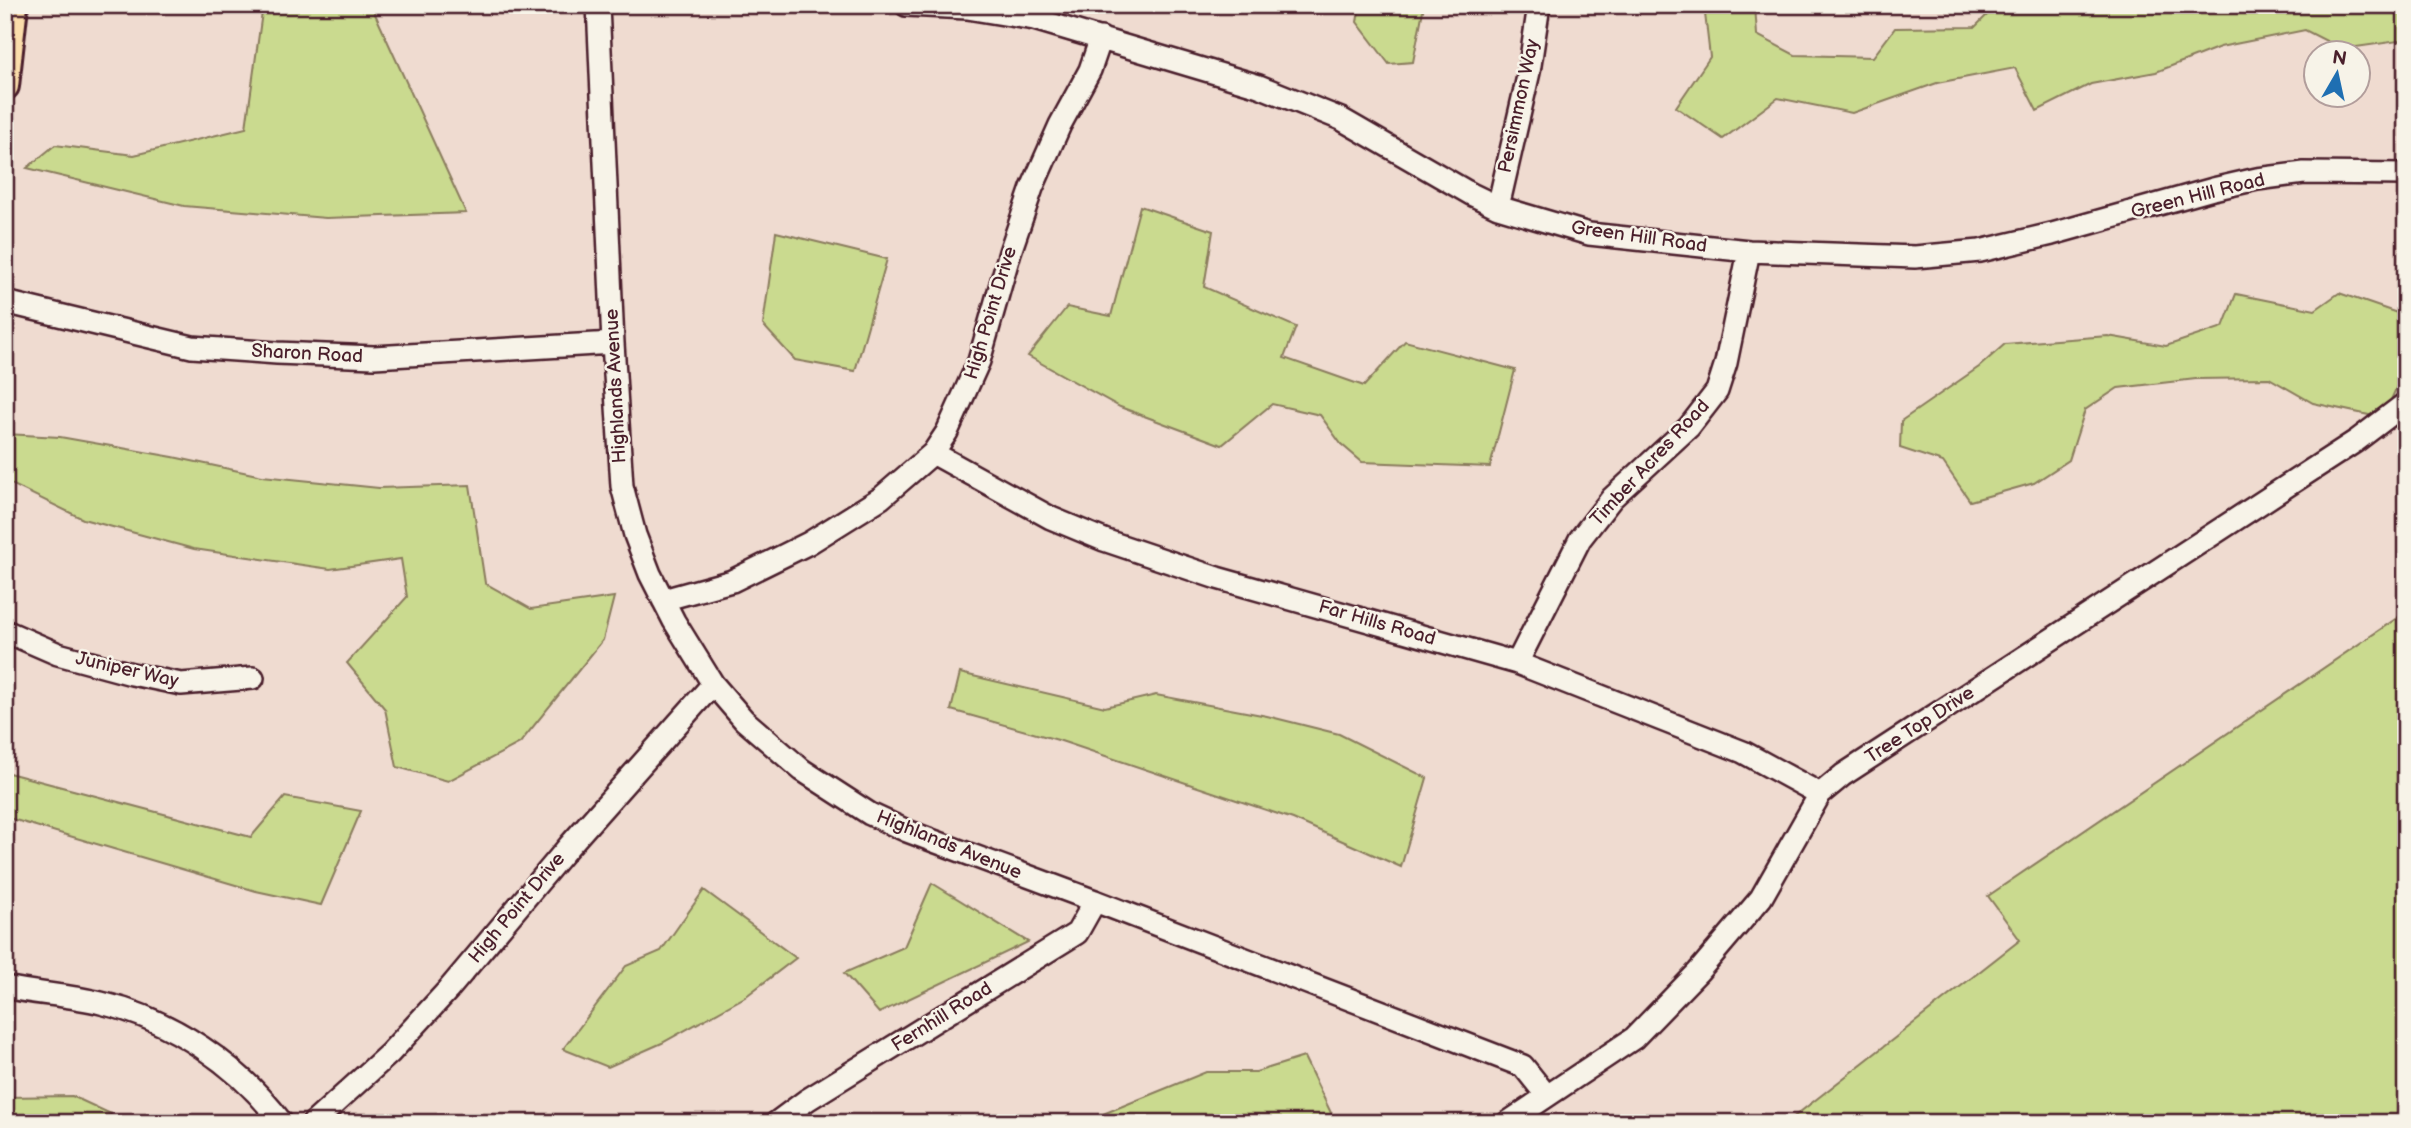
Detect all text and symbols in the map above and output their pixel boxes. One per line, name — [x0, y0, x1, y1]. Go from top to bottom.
street label: Persimmon Way — [1494, 37, 1544, 175]
north arrow — [2302, 38, 2372, 108]
text: N — [2331, 46, 2348, 71]
street label: Green Hill Road — [2129, 168, 2267, 224]
street label: Green Hill Road — [1570, 216, 1708, 258]
street label: High Point Drive — [960, 244, 1022, 382]
street label: Highlands Avenue — [600, 308, 632, 464]
street label: Sharon Road — [251, 340, 363, 368]
street label: Timber Acres Road — [1585, 395, 1715, 531]
street label: Far Hills Road — [1316, 595, 1438, 651]
street label: Juniper Way — [73, 647, 181, 693]
street label: Tree Top Drive — [1861, 681, 1979, 769]
street label: Highlands Avenue — [873, 805, 1025, 885]
street label: High Point Drive — [464, 848, 570, 968]
street label: Fernhill Road — [888, 977, 996, 1057]

